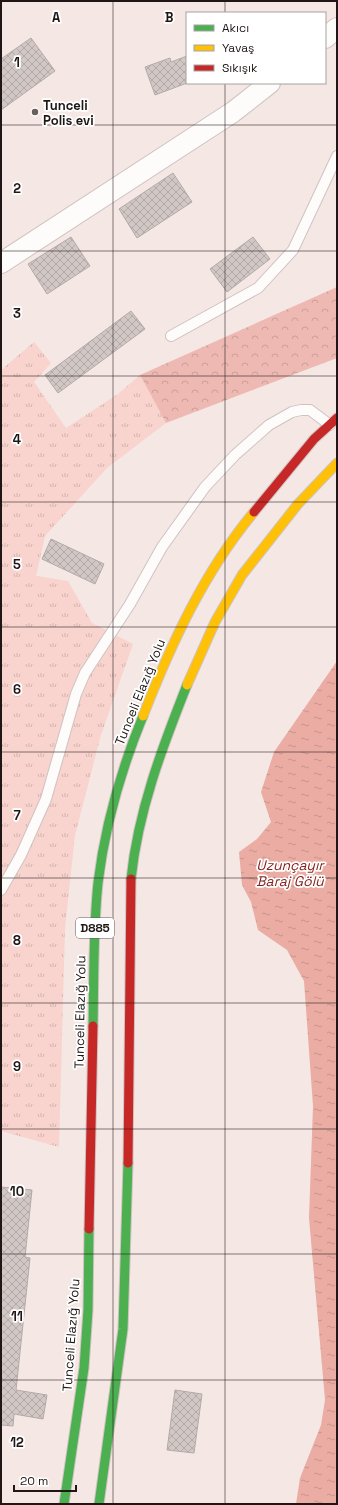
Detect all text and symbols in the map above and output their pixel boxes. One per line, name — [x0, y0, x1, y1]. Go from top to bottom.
text: A — [52, 9, 61, 26]
text: B — [165, 9, 174, 26]
legend — [186, 12, 326, 84]
text: Akıcı — [222, 20, 249, 36]
text: Yavaş — [222, 40, 254, 56]
text: 1 — [14, 54, 20, 71]
text: Sıkışık — [222, 60, 258, 76]
place label: Tunceli Polis evi — [43, 97, 94, 129]
marker: Tunceli Polis evi — [30, 107, 40, 117]
text: 2 — [13, 180, 21, 197]
text: 3 — [13, 305, 21, 322]
text: 4 — [13, 431, 21, 448]
text: 5 — [13, 556, 21, 573]
street label: Tunceli Elazığ Yolu — [111, 636, 169, 748]
text: 6 — [13, 681, 21, 698]
text: 7 — [13, 807, 21, 824]
water label: Uzunçayır Baraj Gölü — [256, 856, 325, 890]
road number: D885 — [76, 918, 114, 938]
text: 8 — [13, 932, 21, 949]
street label: Tunceli Elazığ Yolu — [71, 955, 89, 1069]
text: 9 — [13, 1058, 21, 1075]
text: 10 — [10, 1183, 24, 1200]
street label: Tunceli Elazığ Yolu — [59, 1278, 83, 1392]
text: 11 — [11, 1308, 23, 1325]
text: 12 — [10, 1434, 24, 1451]
scale bar — [14, 1467, 76, 1493]
text: 20 m — [20, 1473, 48, 1489]

